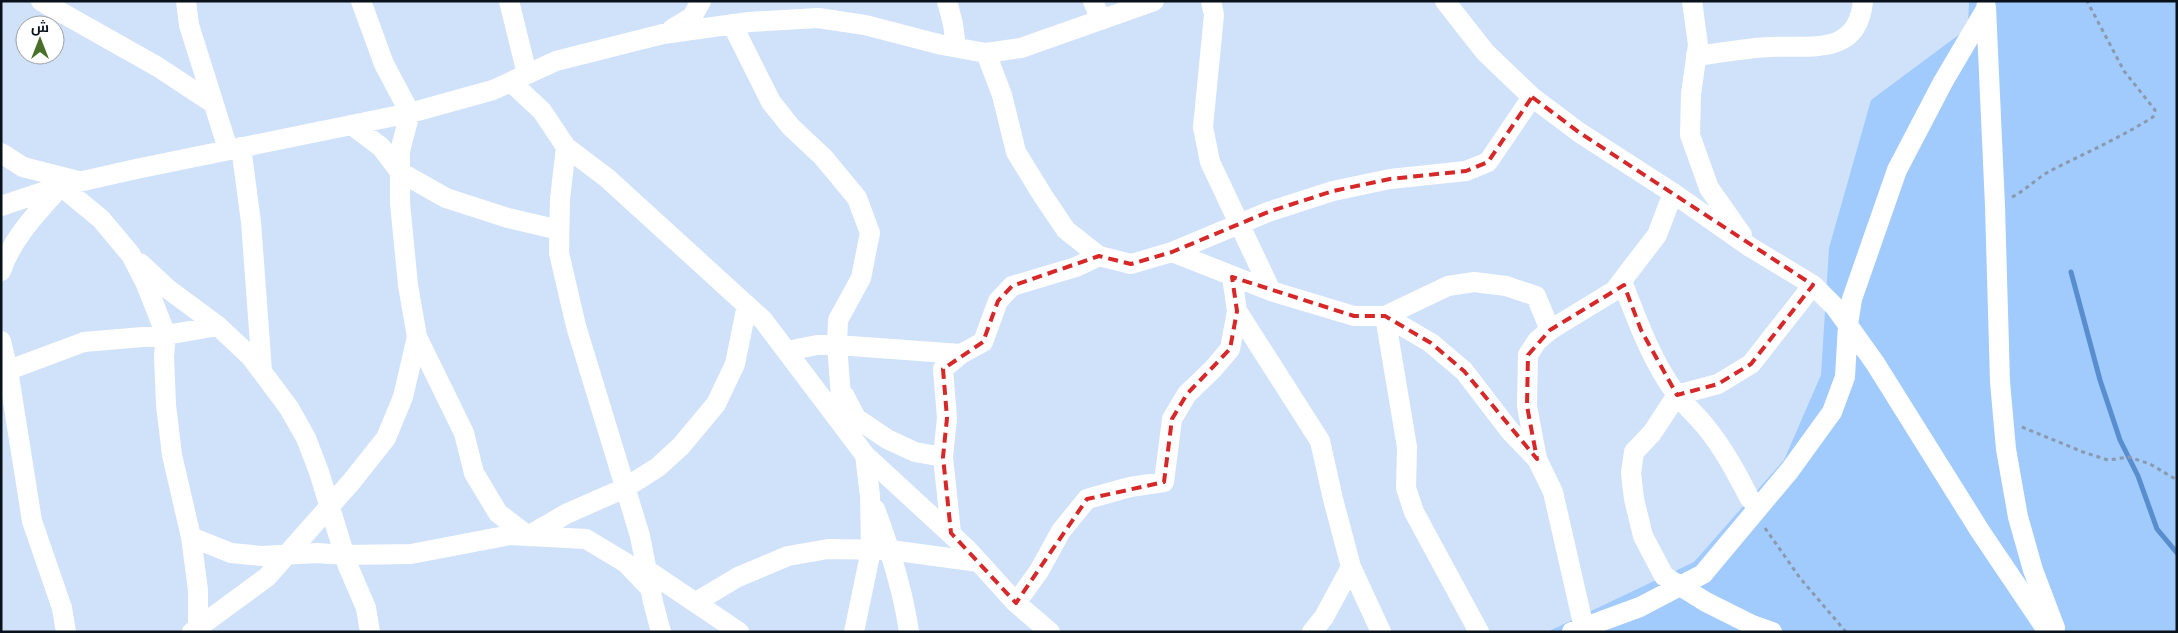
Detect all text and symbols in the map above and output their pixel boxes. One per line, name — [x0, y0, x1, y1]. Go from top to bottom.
north arrow — [15, 15, 65, 65]
text: ش — [31, 17, 49, 36]

